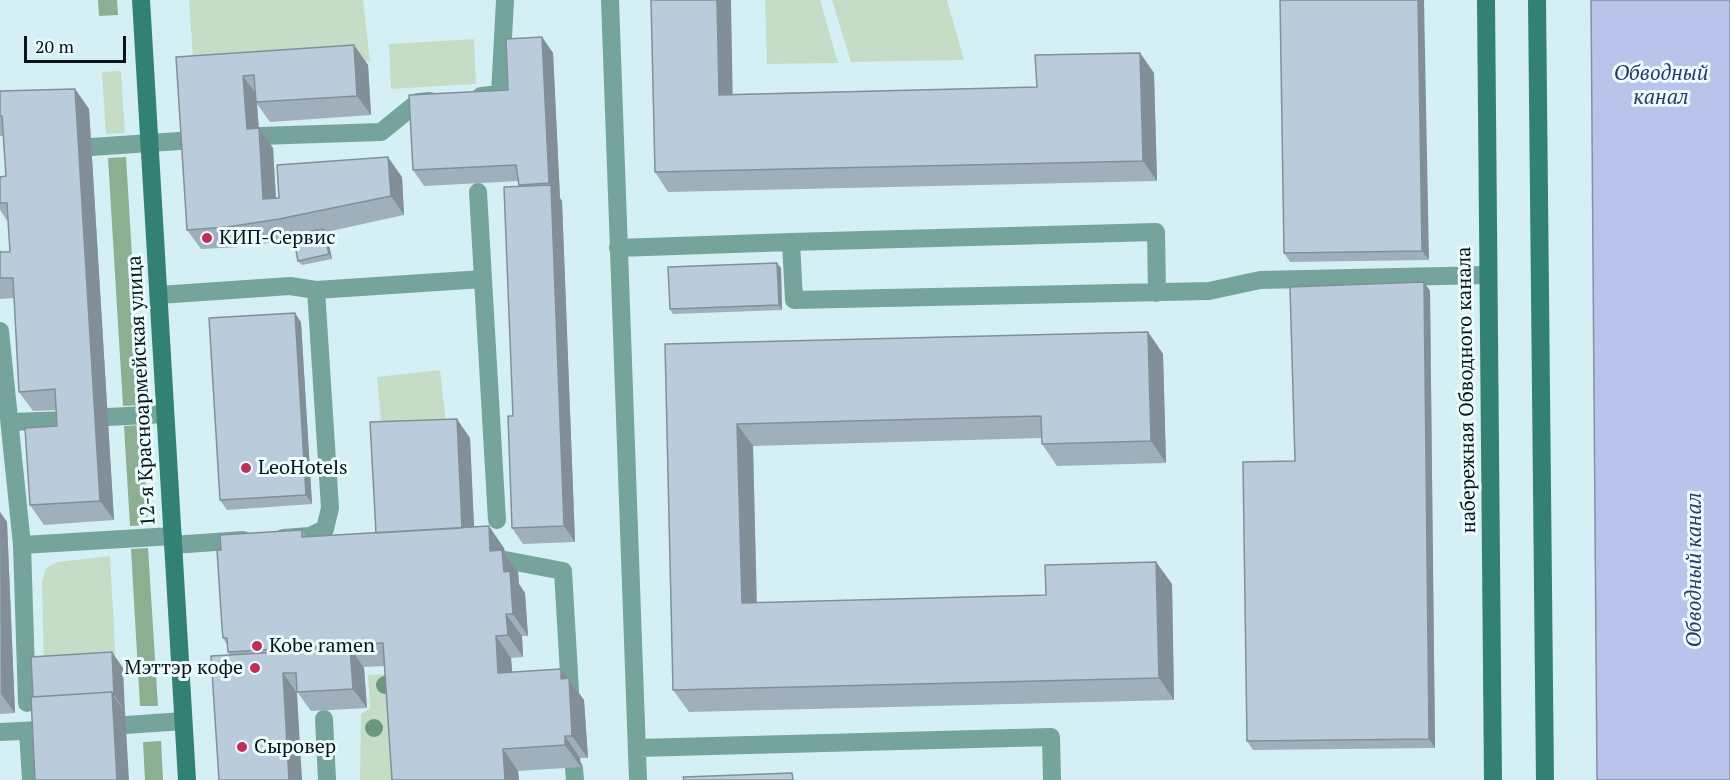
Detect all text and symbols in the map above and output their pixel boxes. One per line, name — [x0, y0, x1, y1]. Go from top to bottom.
scale bar — [27, 24, 129, 62]
text: 20 m — [35, 34, 74, 58]
water label: Обводный канал — [1614, 61, 1708, 111]
place label: КИП-Сервис — [219, 226, 335, 250]
marker: КИП-Сервис — [200, 231, 214, 245]
street label: набережная Обводного канала — [1452, 246, 1482, 534]
street label: 12-я Красноармейская улица — [123, 255, 161, 527]
place label: LeoHotels — [258, 456, 348, 480]
marker: LeoHotels — [239, 461, 253, 475]
water label: Обводный канал — [1682, 493, 1708, 647]
place label: Kobe ramen — [269, 634, 375, 658]
marker: Kobe ramen — [250, 639, 264, 653]
place label: Мэттэр кофе — [124, 656, 243, 680]
marker: Мэттэр кофе — [248, 661, 262, 675]
place label: Сыровер — [254, 735, 336, 759]
marker: Сыровер — [235, 740, 249, 754]

